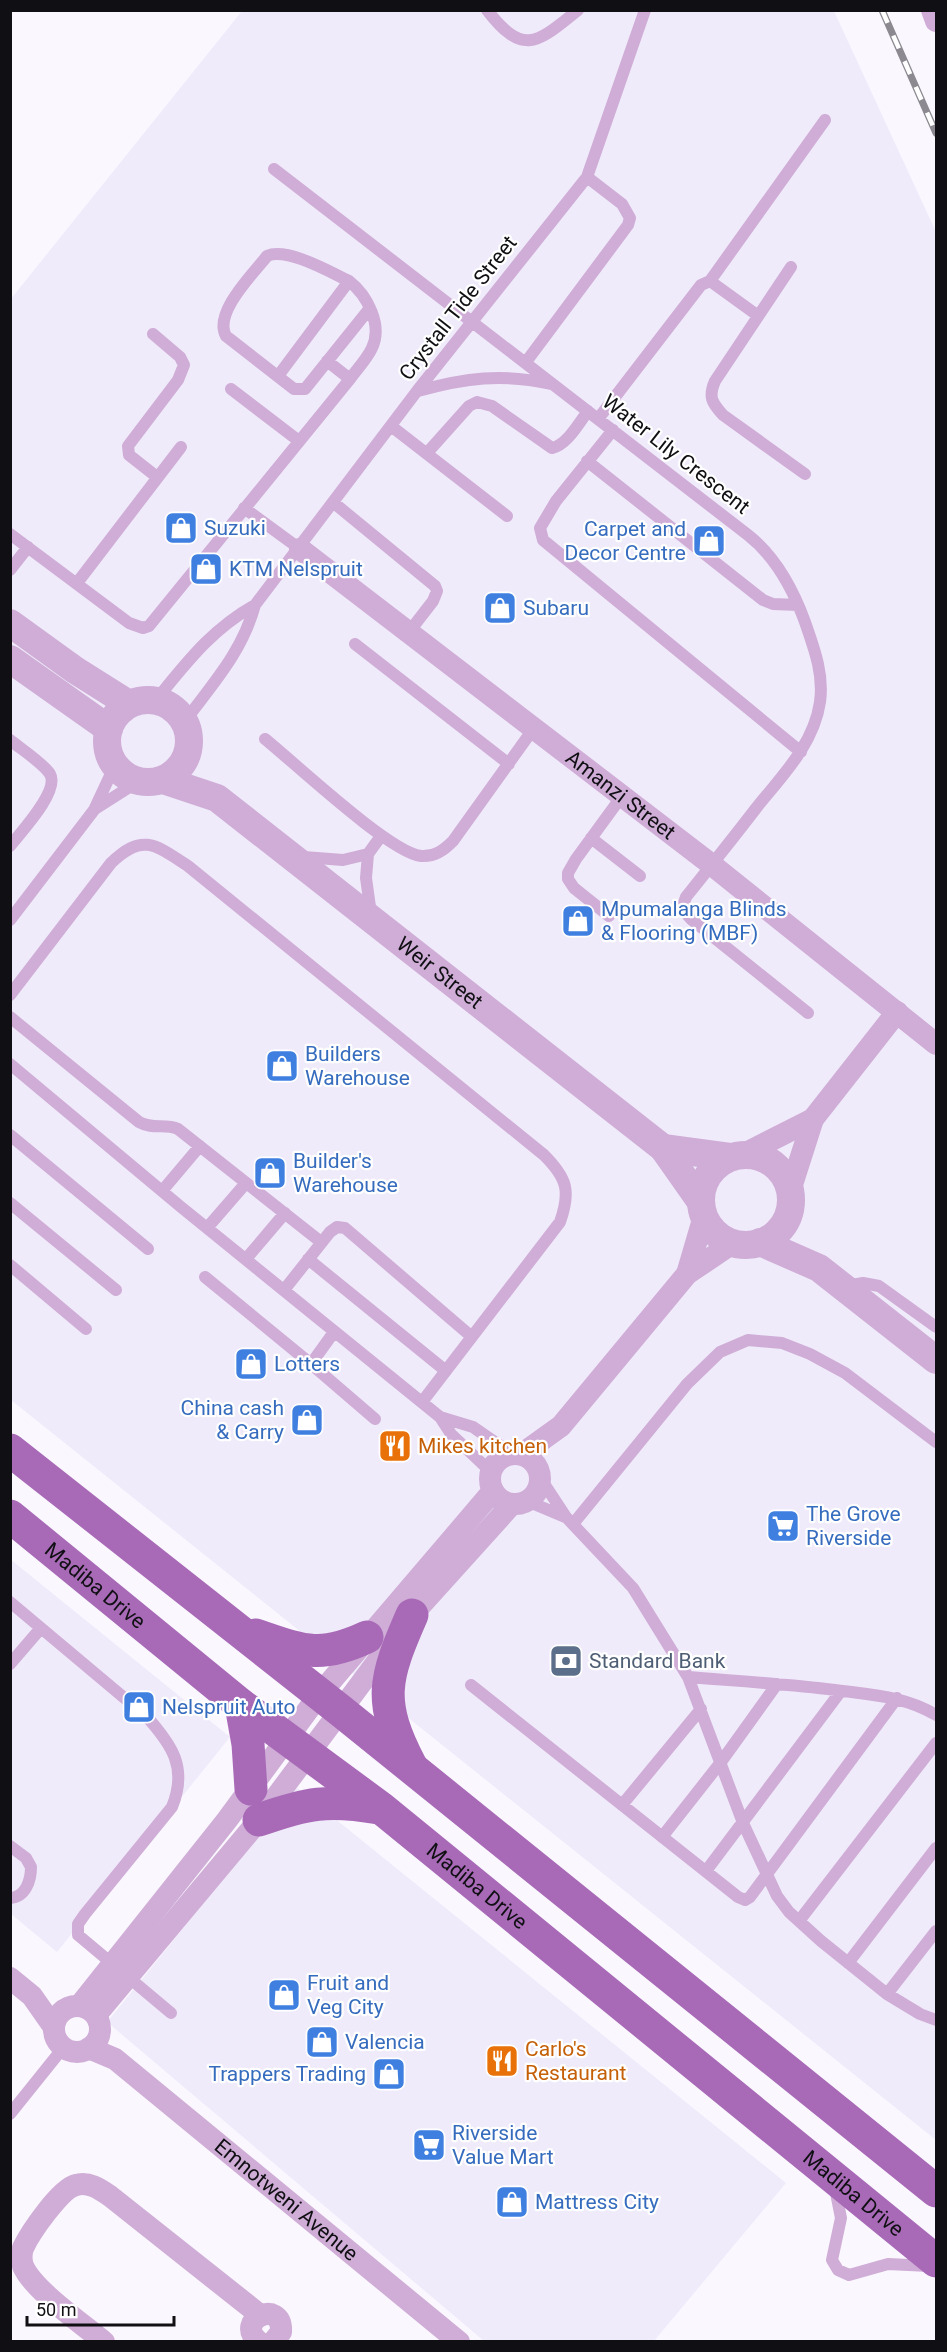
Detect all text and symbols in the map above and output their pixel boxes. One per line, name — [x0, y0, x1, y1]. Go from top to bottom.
street label: Crystall Tide Street — [394, 231, 522, 385]
street label: Water Lily Crescent — [598, 389, 754, 519]
shop icon: Suzuki — [163, 510, 199, 546]
place label: Suzuki — [204, 516, 266, 540]
place label: Carpet and Decor Centre — [564, 517, 686, 565]
shop icon: Carpet and Decor Centre — [691, 523, 727, 559]
shop icon: KTM Nelspruit — [188, 551, 224, 587]
place label: KTM Nelspruit — [229, 557, 363, 581]
shop icon: Subaru — [482, 590, 518, 626]
place label: Subaru — [523, 596, 589, 620]
street label: Amanzi Street — [561, 745, 680, 844]
place label: Mpumalanga Blinds & Flooring (MBF) — [601, 897, 787, 945]
shop icon: Mpumalanga Blinds & Flooring (MBF) — [560, 903, 596, 939]
street label: Weir Street — [392, 932, 487, 1014]
place label: Builders Warehouse — [305, 1042, 410, 1090]
shop icon: Builders Warehouse — [264, 1048, 300, 1084]
place label: Builder's Warehouse — [293, 1149, 398, 1197]
shop icon: Builder's Warehouse — [252, 1155, 288, 1191]
shop icon: Lotters — [233, 1346, 269, 1382]
place label: Lotters — [274, 1352, 340, 1376]
place label: China cash & Carry — [181, 1396, 284, 1444]
shop icon: China cash & Carry — [289, 1402, 325, 1438]
restaurant icon: Mikes kitchen — [377, 1428, 413, 1464]
place label: Mikes kitchen — [418, 1434, 547, 1458]
place label: The Grove Riverside — [806, 1502, 901, 1550]
supermarket icon: The Grove Riverside — [765, 1508, 801, 1544]
street label: Madiba Drive — [40, 1538, 150, 1634]
bank icon: Standard Bank — [548, 1643, 584, 1679]
place label: Standard Bank — [589, 1649, 726, 1673]
shop icon: Nelspruit Auto — [121, 1689, 157, 1725]
place label: Nelspruit Auto — [162, 1695, 296, 1719]
street label: Madiba Drive — [422, 1838, 532, 1934]
place label: Fruit and Veg City — [307, 1971, 389, 2019]
shop icon: Fruit and Veg City — [266, 1977, 302, 2013]
shop icon: Valencia — [304, 2024, 340, 2060]
place label: Valencia — [345, 2030, 425, 2054]
place label: Carlo's Restaurant — [525, 2037, 627, 2085]
restaurant icon: Carlo's Restaurant — [484, 2043, 520, 2079]
shop icon: Trappers Trading — [371, 2056, 407, 2092]
place label: Trappers Trading — [208, 2062, 366, 2086]
place label: Riverside Value Mart — [452, 2121, 554, 2169]
supermarket icon: Riverside Value Mart — [411, 2127, 447, 2163]
street label: Emnotweni Avenue — [210, 2134, 363, 2266]
street label: Madiba Drive — [798, 2146, 908, 2242]
shop icon: Mattress City — [494, 2184, 530, 2220]
place label: Mattress City — [535, 2190, 659, 2214]
scale bar — [27, 2289, 174, 2327]
text: 50 m — [36, 2299, 76, 2320]

